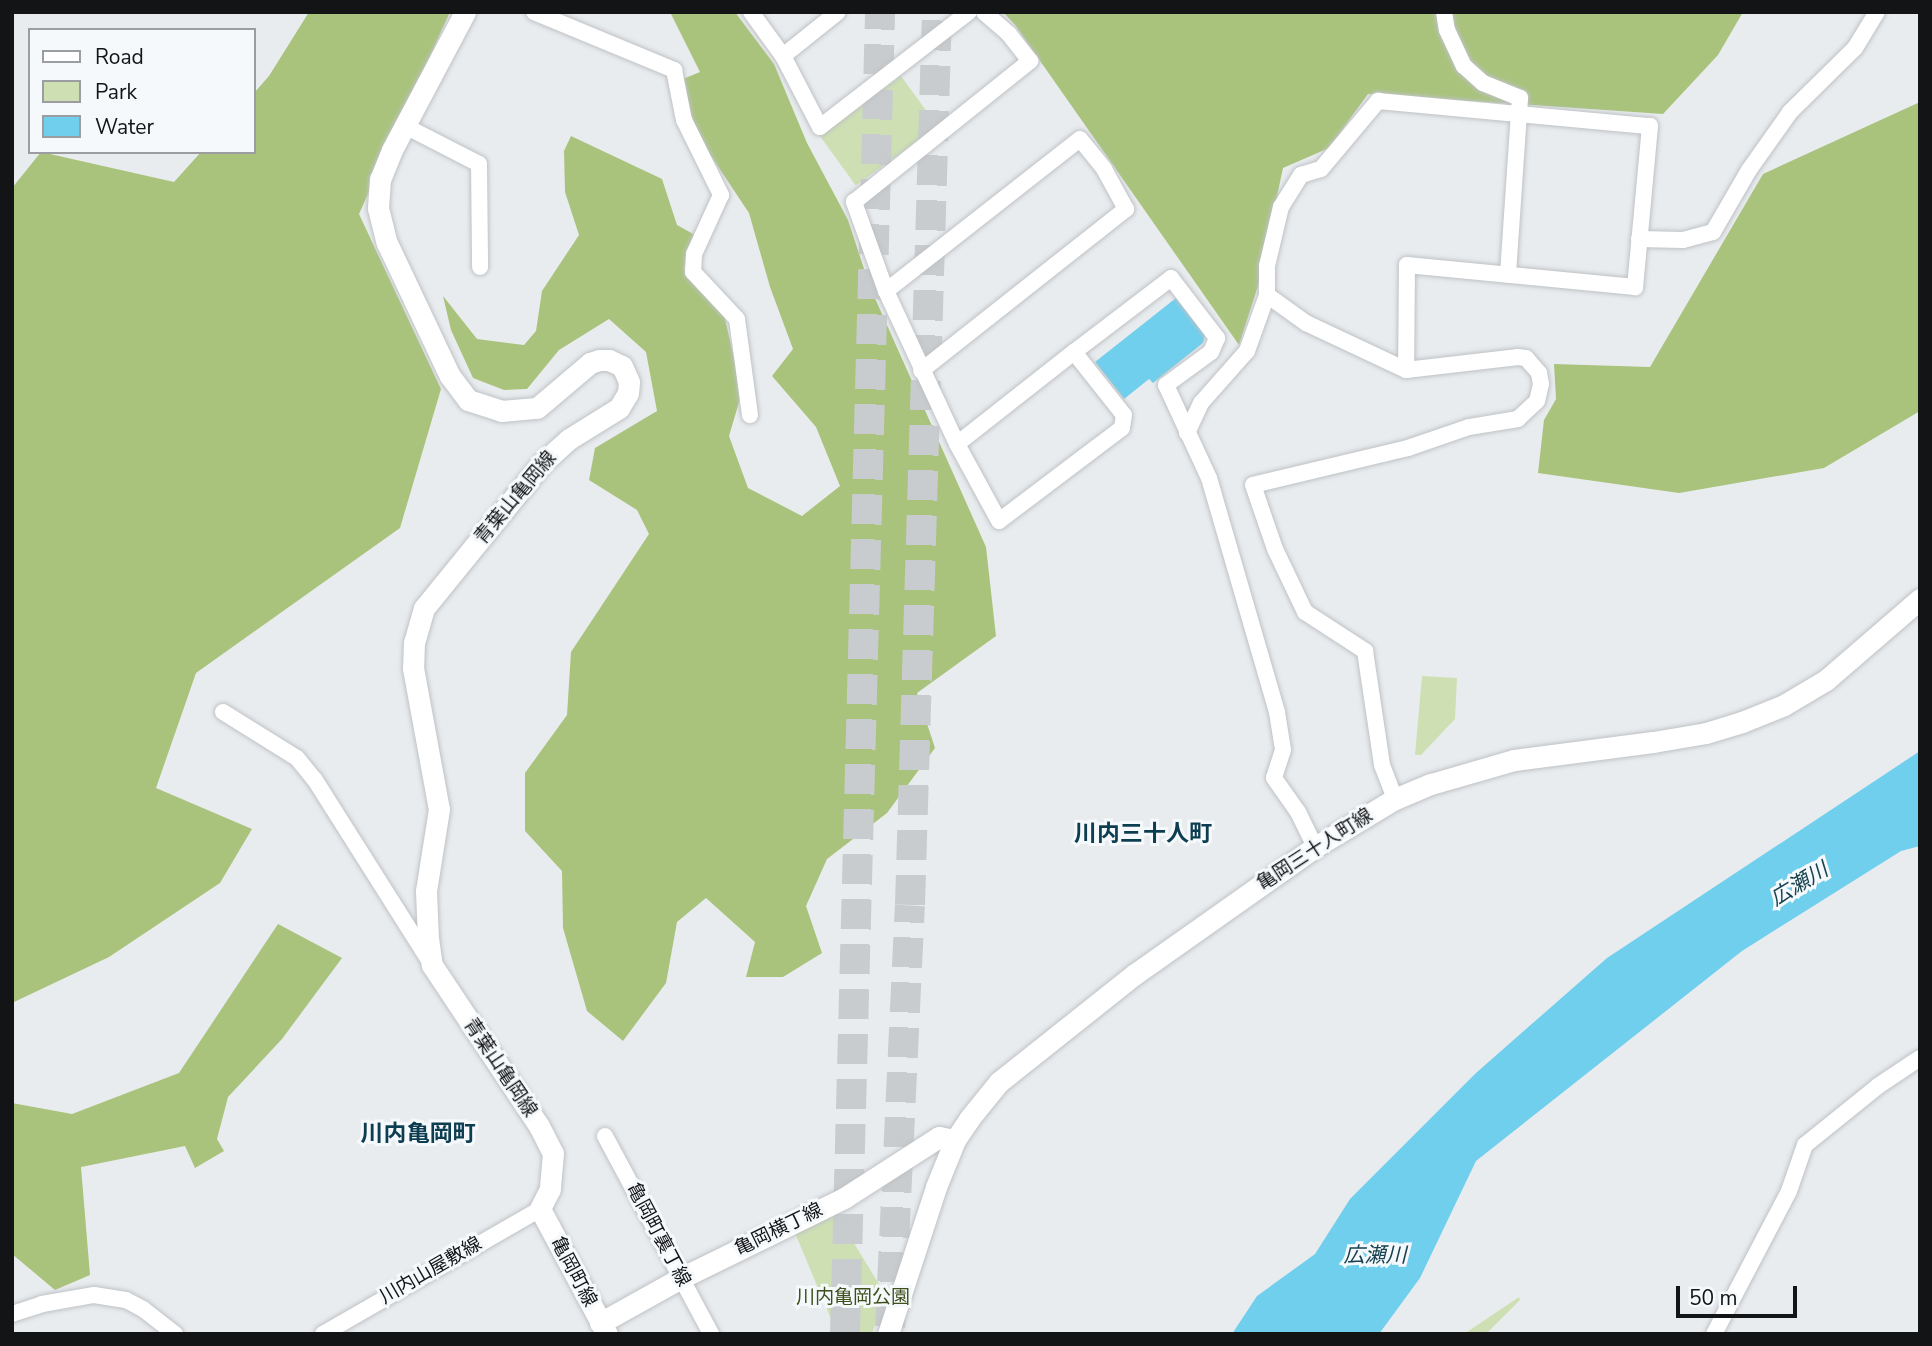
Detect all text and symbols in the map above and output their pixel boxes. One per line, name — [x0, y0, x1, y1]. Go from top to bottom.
legend — [28, 28, 256, 154]
text: Road — [95, 43, 144, 71]
text: Park — [95, 78, 137, 106]
text: Water — [95, 113, 154, 141]
street label: 青葉山亀岡線 — [471, 447, 561, 549]
street label: 亀岡三十人町線 — [1253, 804, 1377, 896]
district label: 川内三十人町 — [1074, 820, 1212, 848]
water label: 広瀬川 — [1766, 857, 1832, 911]
street label: 青葉山亀岡線 — [459, 1014, 541, 1122]
district label: 川内亀岡町 — [361, 1120, 475, 1148]
street label: 亀岡町裏丁線 — [621, 1179, 695, 1291]
street label: 亀岡横丁線 — [731, 1199, 827, 1261]
street label: 川内山屋敷線 — [376, 1233, 486, 1309]
street label: 亀岡町線 — [545, 1233, 601, 1311]
water label: 広瀬川 — [1344, 1242, 1406, 1268]
scale bar — [1680, 1272, 1801, 1316]
text: 50 m — [1689, 1284, 1738, 1312]
park label: 川内亀岡公園 — [796, 1287, 910, 1309]

